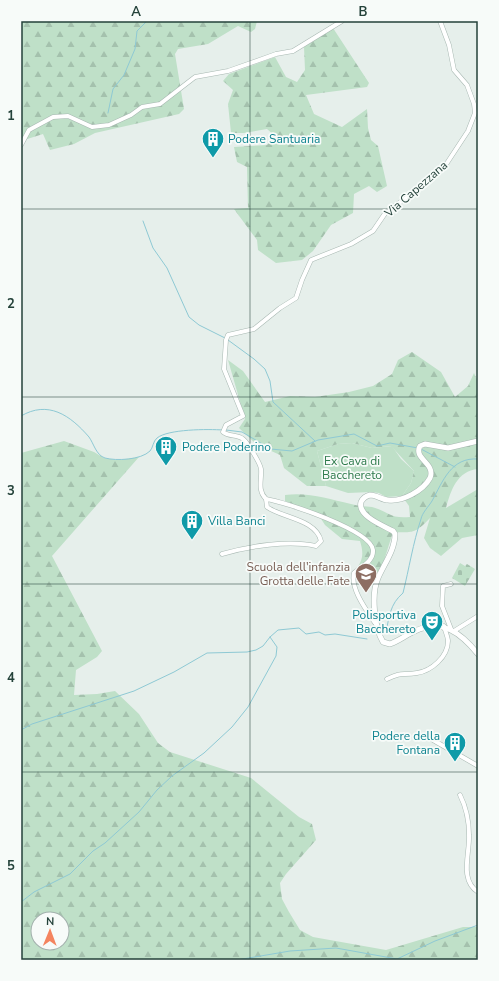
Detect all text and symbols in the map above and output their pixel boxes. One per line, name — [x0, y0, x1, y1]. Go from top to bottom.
text: A — [131, 3, 141, 21]
text: B — [359, 3, 368, 21]
text: 1 — [7, 107, 15, 125]
building icon: Podere Santuaria — [200, 126, 226, 159]
place label: Podere Santuaria — [228, 131, 320, 147]
street label: Via Capezzana — [380, 157, 451, 222]
text: 2 — [7, 295, 15, 313]
building icon: Podere Poderino — [153, 434, 179, 467]
place label: Podere Poderino — [182, 439, 271, 455]
park label: Ex Cava di Bacchereto — [322, 453, 382, 483]
text: 3 — [7, 482, 15, 500]
building icon: Villa Banci — [179, 508, 205, 541]
place label: Villa Banci — [207, 513, 265, 529]
place label: Scuola dell'infanzia Grotta delle Fate — [247, 559, 350, 589]
school or university icon: Scuola dell'infanzia Grotta delle Fate — [353, 561, 379, 594]
place label: Polisportiva Bacchereto — [352, 607, 416, 637]
theatre icon: Polisportiva Bacchereto — [419, 609, 445, 642]
text: 4 — [7, 669, 15, 687]
place label: Podere della Fontana — [372, 728, 440, 758]
building icon: Podere della Fontana — [442, 730, 468, 763]
text: 5 — [7, 857, 15, 875]
north arrow — [30, 911, 70, 951]
text: N — [46, 914, 54, 929]

